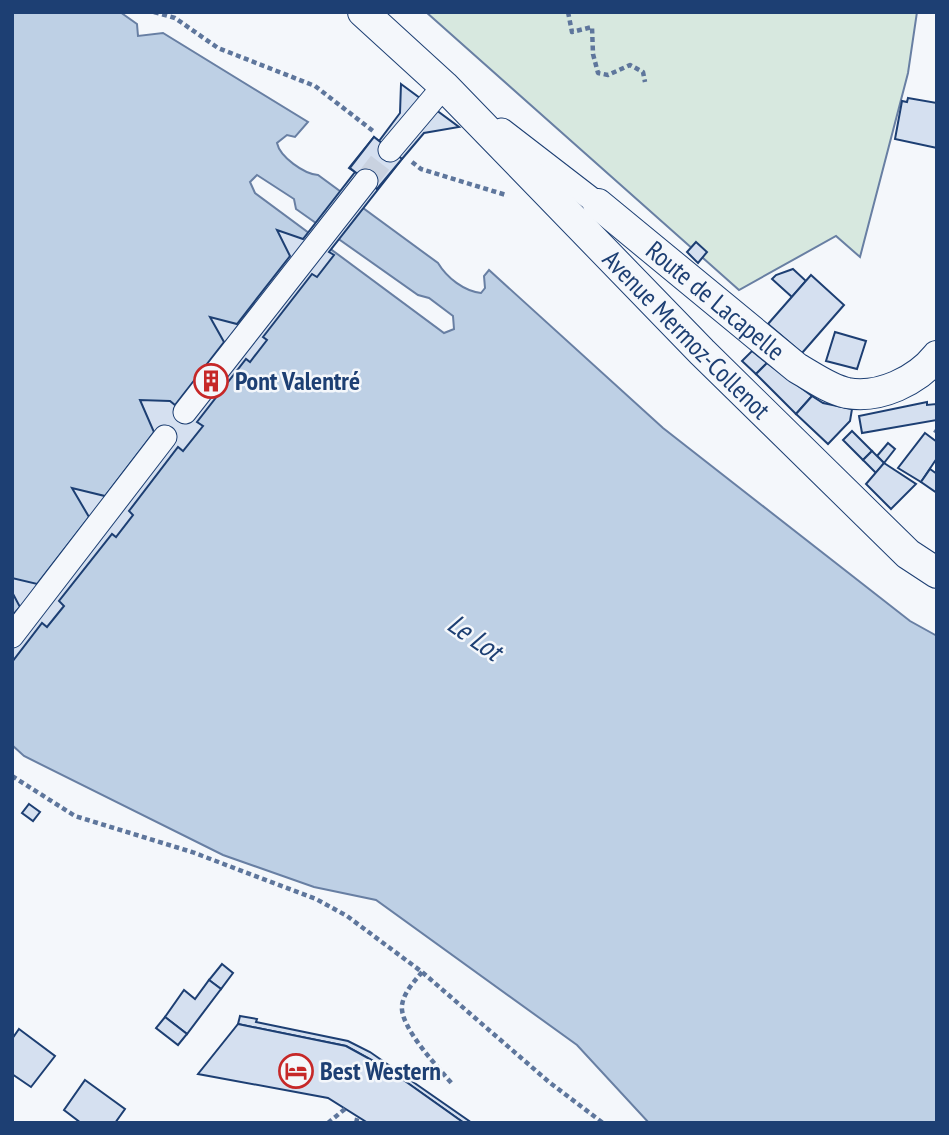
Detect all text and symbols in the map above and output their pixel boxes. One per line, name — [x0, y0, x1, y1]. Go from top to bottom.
street label: Route de Lacapelle — [639, 233, 792, 367]
street label: Avenue Mermoz-Collenot — [596, 243, 778, 426]
building icon: Pont Valentré — [192, 362, 230, 400]
place label: Pont Valentré — [235, 364, 360, 397]
water label: Le Lot — [441, 605, 512, 670]
hotel icon: Best Western — [277, 1052, 315, 1090]
place label: Best Western — [320, 1054, 441, 1087]

